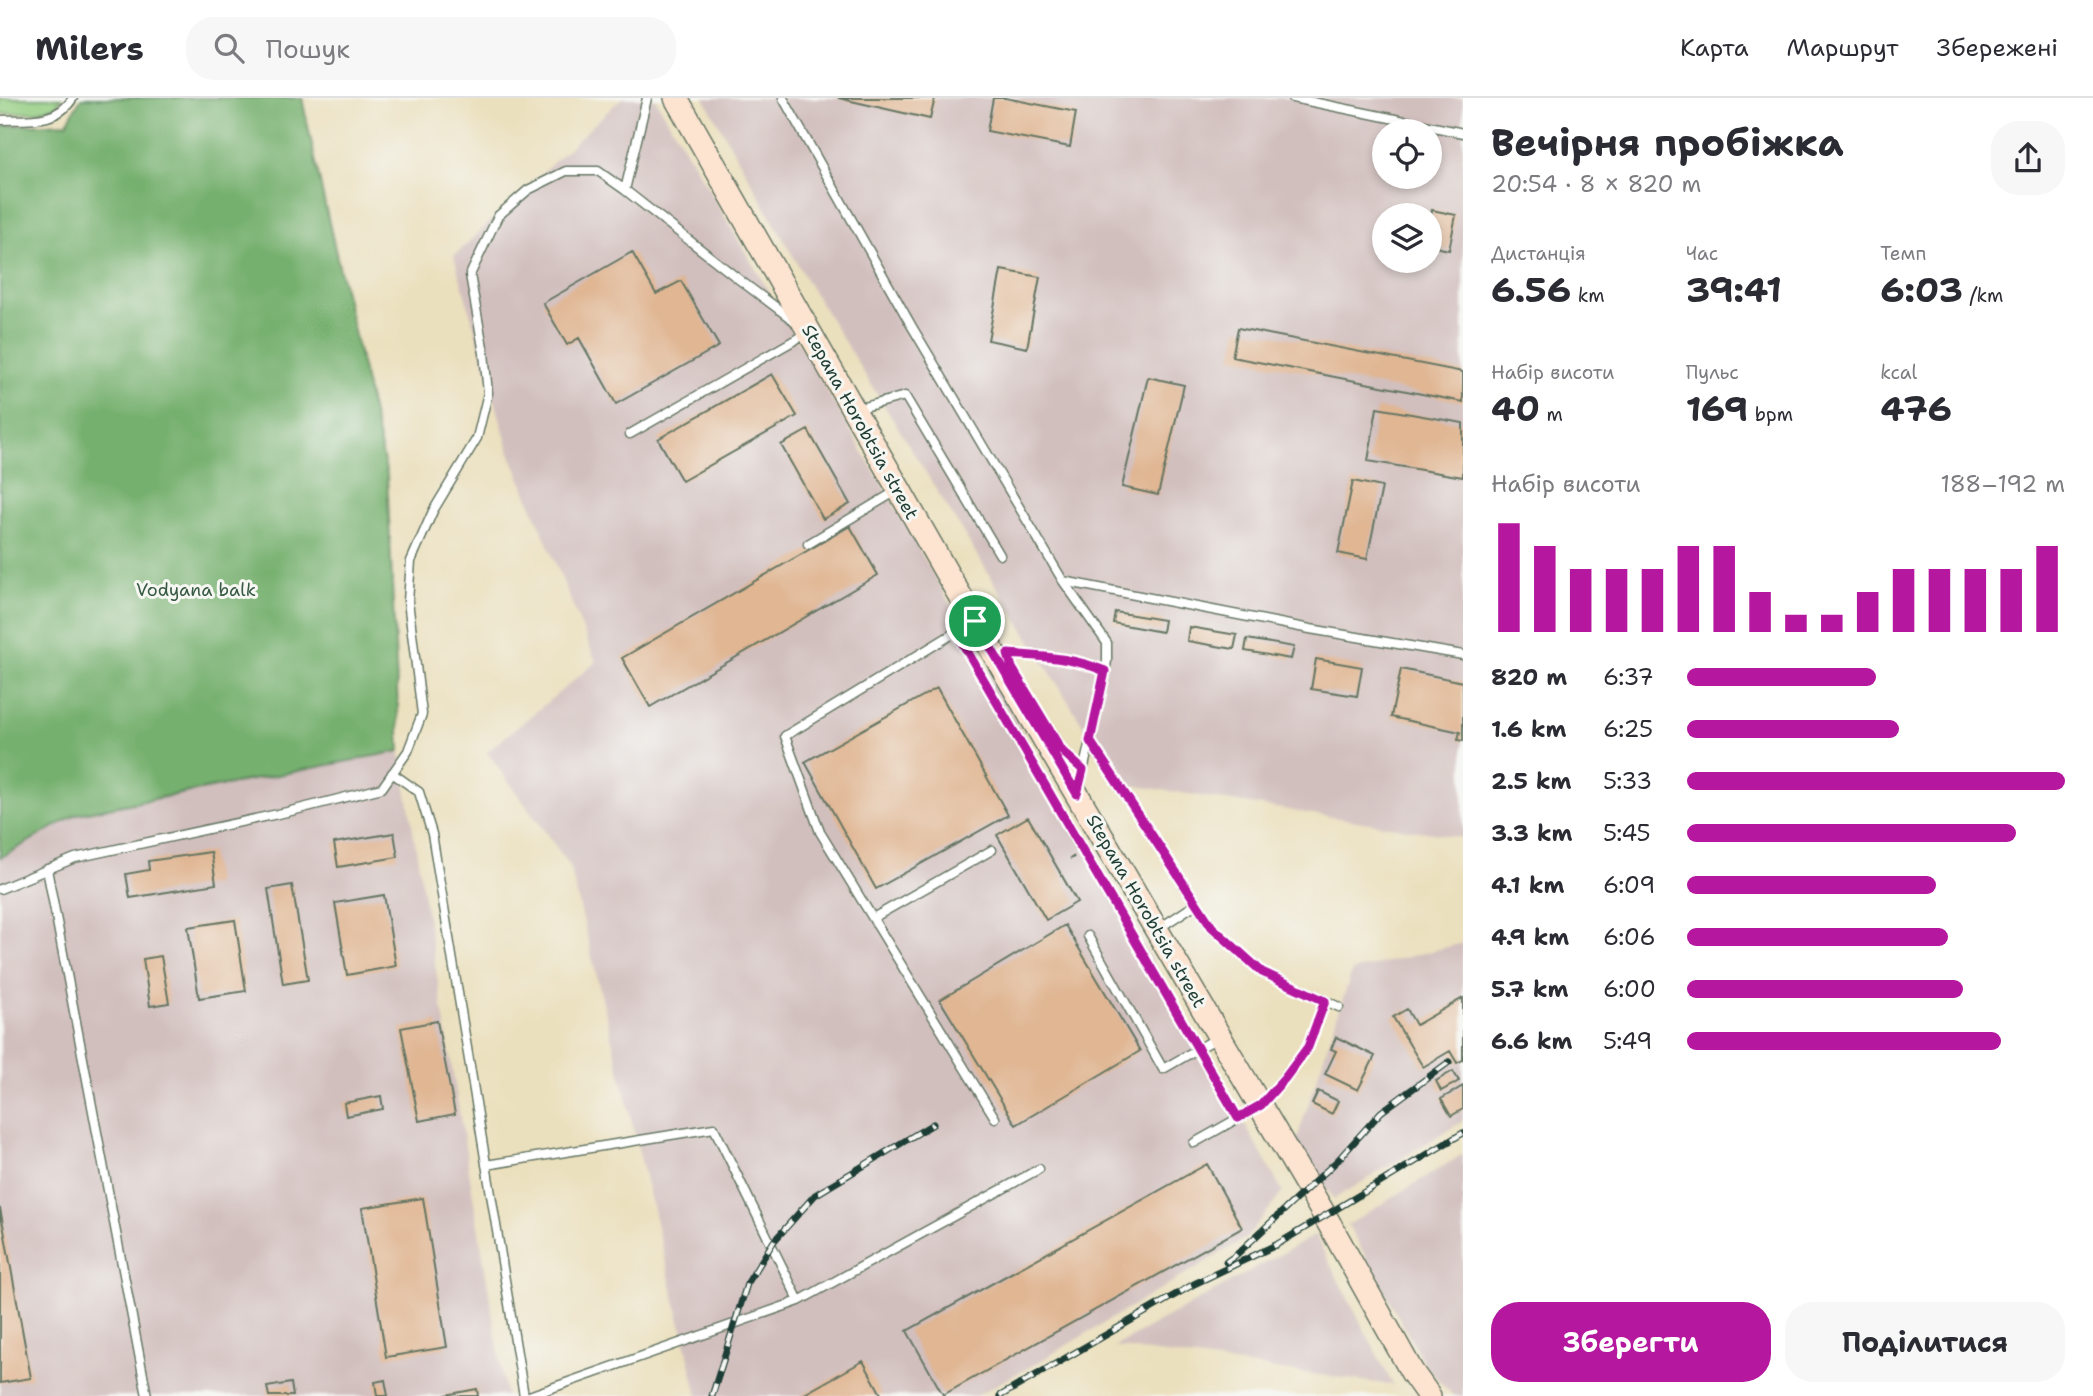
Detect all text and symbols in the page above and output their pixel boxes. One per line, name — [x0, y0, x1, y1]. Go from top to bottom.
search box — [186, 17, 676, 80]
text: Milers — [35, 26, 144, 71]
icon: search — [210, 29, 248, 67]
text: Пошук — [266, 31, 350, 66]
text: Карта — [1680, 32, 1749, 64]
text: Маршрут — [1787, 32, 1899, 64]
text: Збережені — [1937, 32, 2058, 64]
text: Вечірня пробіжка — [1491, 117, 1844, 168]
map controls — [1372, 119, 1442, 273]
button: locate — [1372, 119, 1442, 189]
button: share — [1991, 121, 2065, 195]
text: 20:54 · 8 × 820 m — [1491, 169, 1701, 199]
button: layers — [1372, 203, 1442, 273]
text: Дистанція — [1491, 241, 1586, 266]
text: Час — [1686, 241, 1718, 266]
text: Темп — [1880, 241, 1926, 266]
text: 6.56 — [1491, 266, 1571, 313]
text: 39:41 — [1686, 266, 1782, 313]
text: 6:03 — [1880, 266, 1963, 313]
text: km — [1571, 283, 1605, 308]
text: /km — [1963, 283, 2003, 308]
street label: Stepana Horobtsia street — [796, 320, 924, 524]
text: Набір висоти — [1491, 360, 1615, 385]
text: Пульс — [1686, 360, 1739, 385]
text: kcal — [1880, 360, 1917, 385]
text: 40 — [1491, 385, 1540, 432]
text: 169 — [1686, 385, 1748, 432]
text: 476 — [1880, 385, 1952, 432]
text: m — [1540, 402, 1563, 427]
text: bpm — [1748, 402, 1793, 427]
text: Набір висоти — [1491, 469, 1641, 499]
text: 188–192 m — [1941, 469, 2065, 499]
park label: Vodyana balk — [136, 578, 256, 602]
pin — [945, 591, 1005, 651]
icon: arrive — [956, 602, 994, 640]
text: 820 m — [1491, 662, 1567, 692]
text: 6:37 — [1603, 662, 1654, 692]
text: 1.6 km — [1491, 714, 1566, 744]
text: 6:25 — [1603, 714, 1653, 744]
text: 2.5 km — [1491, 766, 1572, 796]
text: 5:33 — [1603, 766, 1652, 796]
street label: Stepana Horobtsia street — [1081, 810, 1211, 1012]
text: 3.3 km — [1491, 818, 1572, 848]
text: 5:45 — [1603, 818, 1651, 848]
text: 4.1 km — [1491, 870, 1564, 900]
text: 6:09 — [1603, 870, 1655, 900]
text: 4.9 km — [1491, 922, 1569, 952]
text: 6:06 — [1603, 922, 1656, 952]
text: 5.7 km — [1491, 974, 1568, 1004]
text: 6:00 — [1603, 974, 1656, 1004]
text: 6.6 km — [1491, 1026, 1573, 1056]
text: 5:49 — [1603, 1026, 1652, 1056]
button: Зберегти — [1491, 1302, 1771, 1382]
button: Поділитися — [1785, 1302, 2065, 1382]

